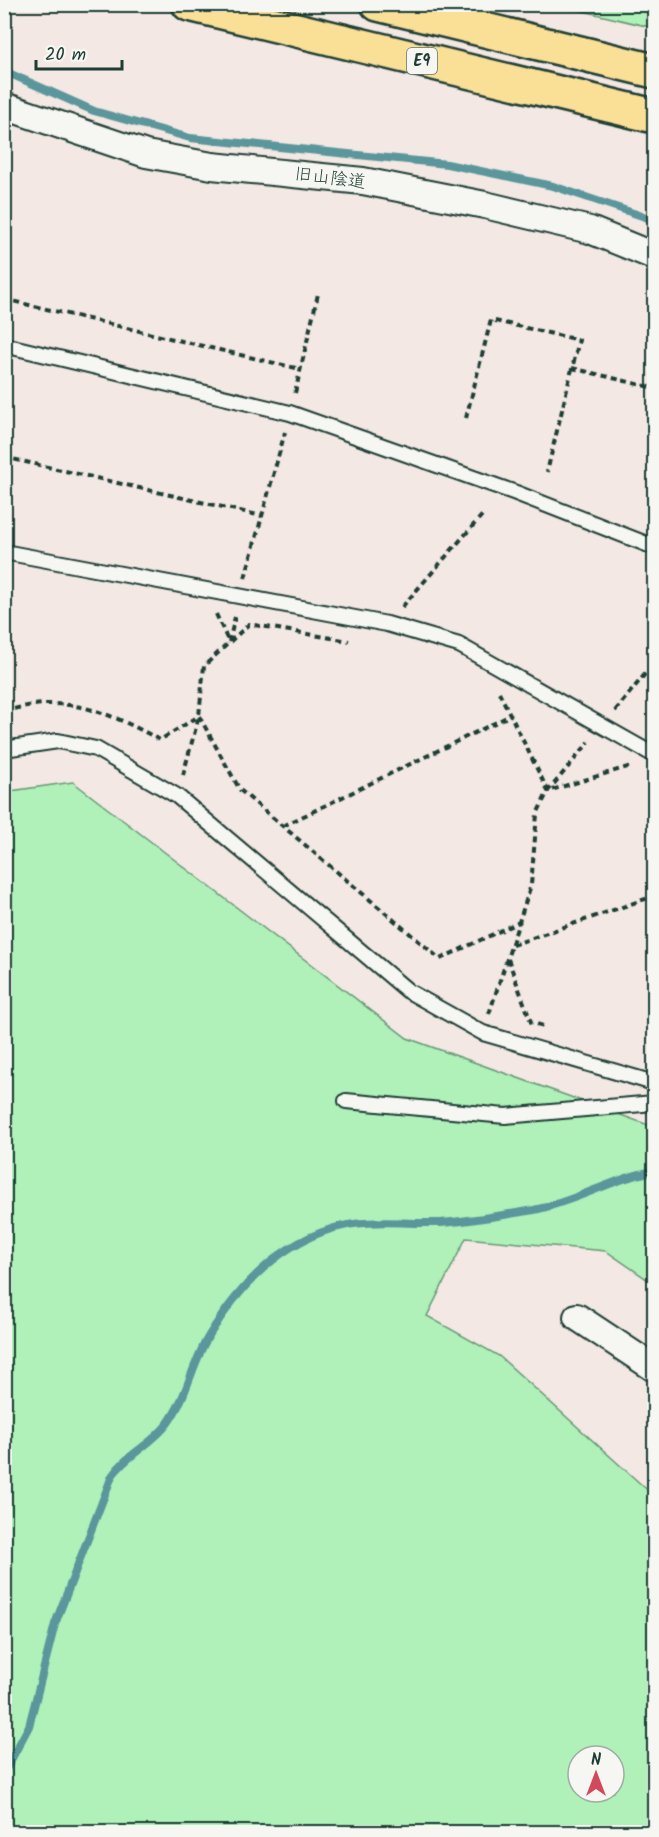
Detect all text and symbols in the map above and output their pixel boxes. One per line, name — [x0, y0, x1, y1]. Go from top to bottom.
scale bar — [36, 33, 122, 71]
text: 20 m — [45, 41, 86, 70]
road number: E9 — [407, 48, 437, 74]
street label: 旧山陰道 — [293, 160, 367, 198]
north arrow — [566, 1744, 626, 1804]
text: N — [591, 1748, 601, 1773]

